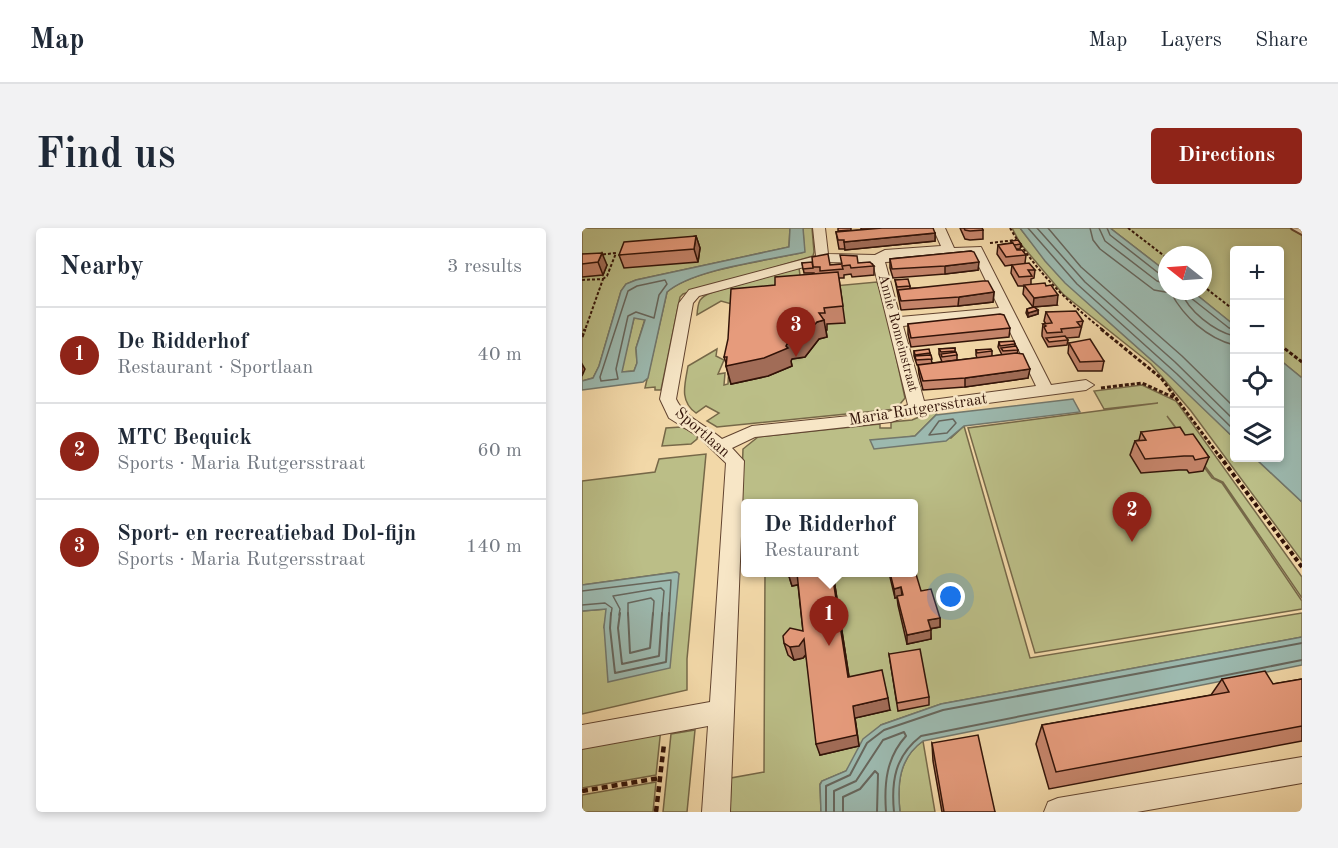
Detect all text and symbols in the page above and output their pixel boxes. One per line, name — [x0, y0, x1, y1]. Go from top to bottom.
text: Map — [30, 27, 84, 55]
text: Map — [1088, 30, 1127, 51]
text: Layers — [1160, 30, 1222, 51]
text: Share — [1255, 30, 1308, 51]
button: Directions — [1151, 128, 1302, 184]
text: Find us — [36, 135, 175, 177]
north arrow — [1158, 246, 1212, 300]
map controls — [1230, 246, 1284, 462]
button: + — [1230, 246, 1284, 300]
text: Nearby — [60, 254, 144, 280]
text: 3 results — [447, 257, 522, 277]
street label: Annie Romeinstraat — [876, 273, 920, 393]
button: − — [1230, 300, 1284, 354]
pin: 3 — [776, 308, 816, 357]
text: De Ridderhof — [117, 331, 248, 353]
text: 1 — [74, 345, 85, 365]
text: 40 m — [477, 345, 522, 365]
button: locate — [1230, 354, 1284, 408]
text: Restaurant · Sportlaan — [117, 358, 313, 378]
street label: Maria Rutgersstraat — [848, 391, 989, 429]
street label: Sportlaan — [671, 405, 733, 461]
button: layers — [1230, 408, 1284, 462]
text: MTC Bequick — [117, 427, 252, 449]
text: 2 — [74, 441, 85, 461]
text: 60 m — [477, 441, 522, 461]
text: Sports · Maria Rutgersstraat — [117, 454, 366, 474]
pin: 2 — [1112, 492, 1152, 542]
popup — [741, 499, 918, 577]
text: De Ridderhof — [764, 514, 895, 536]
text: Sport- en recreatiebad Dol-fijn — [117, 523, 416, 545]
text: 3 — [74, 537, 85, 557]
text: 140 m — [466, 537, 522, 557]
text: Restaurant — [764, 541, 860, 561]
text: Sports · Maria Rutgersstraat — [117, 550, 366, 570]
your location — [936, 582, 965, 611]
pin: 1 — [810, 596, 848, 646]

